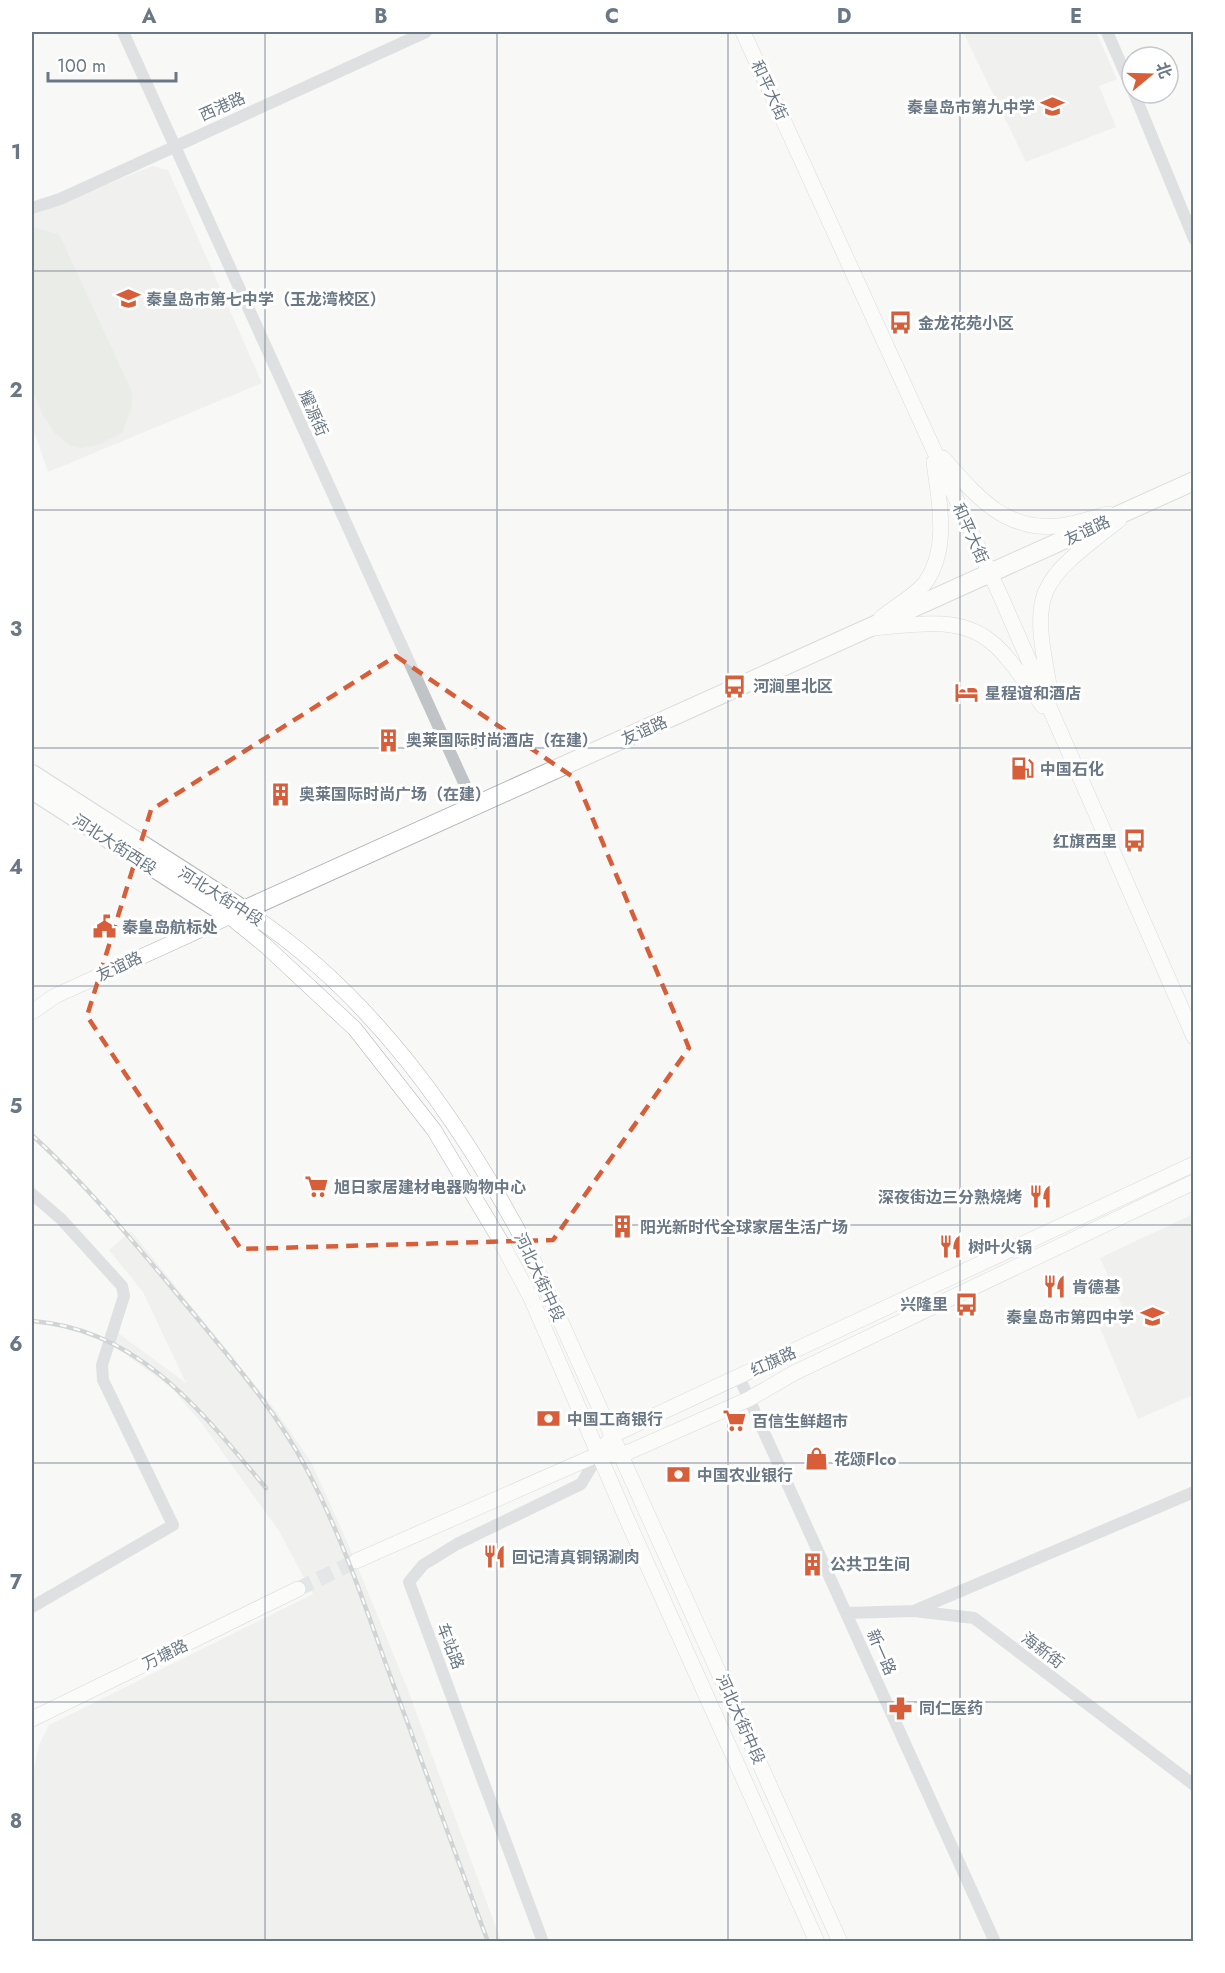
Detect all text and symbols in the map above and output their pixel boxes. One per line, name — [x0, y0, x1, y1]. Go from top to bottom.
text: A — [141, 2, 157, 31]
text: B — [374, 2, 388, 31]
text: C — [605, 2, 619, 31]
text: D — [837, 2, 851, 31]
text: E — [1070, 2, 1082, 31]
scale bar — [48, 45, 176, 83]
north arrow — [1120, 45, 1180, 105]
text: 100 m — [57, 53, 106, 79]
street label: 和平大街 — [746, 56, 793, 124]
text: 北 — [1150, 59, 1177, 82]
street label: 西港路 — [196, 86, 249, 127]
school or university icon: 秦皇岛市第九中学 — [1040, 94, 1066, 120]
place label: 秦皇岛市第九中学 — [907, 96, 1035, 119]
text: 1 — [11, 138, 21, 167]
school or university icon: 秦皇岛市第七中学（玉龙湾校区） — [115, 286, 141, 312]
place label: 秦皇岛市第七中学（玉龙湾校区） — [146, 288, 386, 311]
bus stop icon: 金龙花苑小区 — [887, 310, 913, 336]
place label: 金龙花苑小区 — [918, 312, 1014, 335]
text: 2 — [9, 376, 23, 405]
street label: 耀源街 — [293, 387, 334, 440]
street label: 和平大街 — [947, 499, 994, 567]
street label: 友谊路 — [1061, 510, 1114, 551]
text: 3 — [10, 615, 22, 644]
bus stop icon: 河涧里北区 — [722, 673, 748, 699]
place label: 河涧里北区 — [753, 675, 833, 698]
hotel icon: 星程谊和酒店 — [954, 680, 980, 706]
place label: 星程谊和酒店 — [985, 682, 1081, 705]
street label: 友谊路 — [618, 710, 671, 751]
building icon: 奥莱国际时尚酒店（在建） — [375, 727, 401, 753]
place label: 奥莱国际时尚酒店（在建） — [406, 729, 598, 752]
fuel station icon: 中国石化 — [1009, 756, 1035, 782]
place label: 中国石化 — [1040, 758, 1104, 781]
building icon: 奥莱国际时尚广场（在建） — [268, 781, 294, 807]
place label: 奥莱国际时尚广场（在建） — [299, 783, 491, 806]
street label: 河北大街西段 — [68, 809, 161, 880]
bus stop icon: 红旗西里 — [1122, 828, 1148, 854]
place label: 红旗西里 — [1053, 830, 1117, 853]
text: 4 — [9, 853, 23, 882]
street label: 河北大街中段 — [174, 861, 268, 932]
public building icon: 秦皇岛航标处 — [91, 914, 117, 940]
place label: 秦皇岛航标处 — [122, 916, 218, 939]
street label: 友谊路 — [93, 946, 146, 987]
text: 5 — [10, 1092, 23, 1121]
supermarket icon: 旭日家居建材电器购物中心 — [303, 1174, 329, 1200]
place label: 旭日家居建材电器购物中心 — [334, 1176, 526, 1199]
restaurant icon: 深夜街边三分熟烧烤 — [1027, 1184, 1053, 1210]
place label: 深夜街边三分熟烧烤 — [878, 1186, 1022, 1209]
building icon: 阳光新时代全球家居生活广场 — [609, 1214, 635, 1240]
place label: 阳光新时代全球家居生活广场 — [640, 1216, 848, 1239]
street label: 河北大街中段 — [509, 1229, 570, 1326]
restaurant icon: 树叶火锅 — [937, 1234, 963, 1260]
place label: 树叶火锅 — [968, 1236, 1032, 1259]
restaurant icon: 肯德基 — [1041, 1274, 1067, 1300]
place label: 肯德基 — [1072, 1276, 1121, 1299]
bus stop icon: 兴隆里 — [953, 1291, 979, 1317]
place label: 兴隆里 — [900, 1293, 948, 1316]
school or university icon: 秦皇岛市第四中学 — [1139, 1304, 1165, 1330]
place label: 秦皇岛市第四中学 — [1006, 1306, 1134, 1329]
text: 6 — [9, 1330, 23, 1359]
street label: 红旗路 — [747, 1341, 800, 1382]
bank icon: 中国工商银行 — [536, 1406, 562, 1432]
place label: 中国工商银行 — [567, 1408, 663, 1431]
supermarket icon: 百信生鲜超市 — [721, 1408, 747, 1434]
place label: 百信生鲜超市 — [752, 1410, 848, 1433]
shop icon: 花颂Flco — [803, 1446, 829, 1472]
place label: 花颂Flco — [834, 1448, 897, 1471]
bank icon: 中国农业银行 — [666, 1462, 692, 1488]
place label: 中国农业银行 — [697, 1464, 793, 1487]
restaurant icon: 回记清真铜锅涮肉 — [481, 1544, 507, 1570]
place label: 回记清真铜锅涮肉 — [512, 1546, 640, 1569]
building icon: 公共卫生间 — [799, 1551, 825, 1577]
place label: 公共卫生间 — [830, 1553, 910, 1576]
text: 7 — [10, 1568, 23, 1597]
street label: 车站路 — [431, 1620, 470, 1673]
street label: 新一路 — [861, 1626, 902, 1679]
street label: 海新街 — [1017, 1627, 1069, 1674]
street label: 万塘路 — [139, 1634, 192, 1675]
street label: 河北大街中段 — [711, 1671, 771, 1768]
pharmacy icon: 同仁医药 — [888, 1695, 914, 1721]
place label: 同仁医药 — [919, 1697, 983, 1720]
text: 8 — [10, 1807, 22, 1836]

